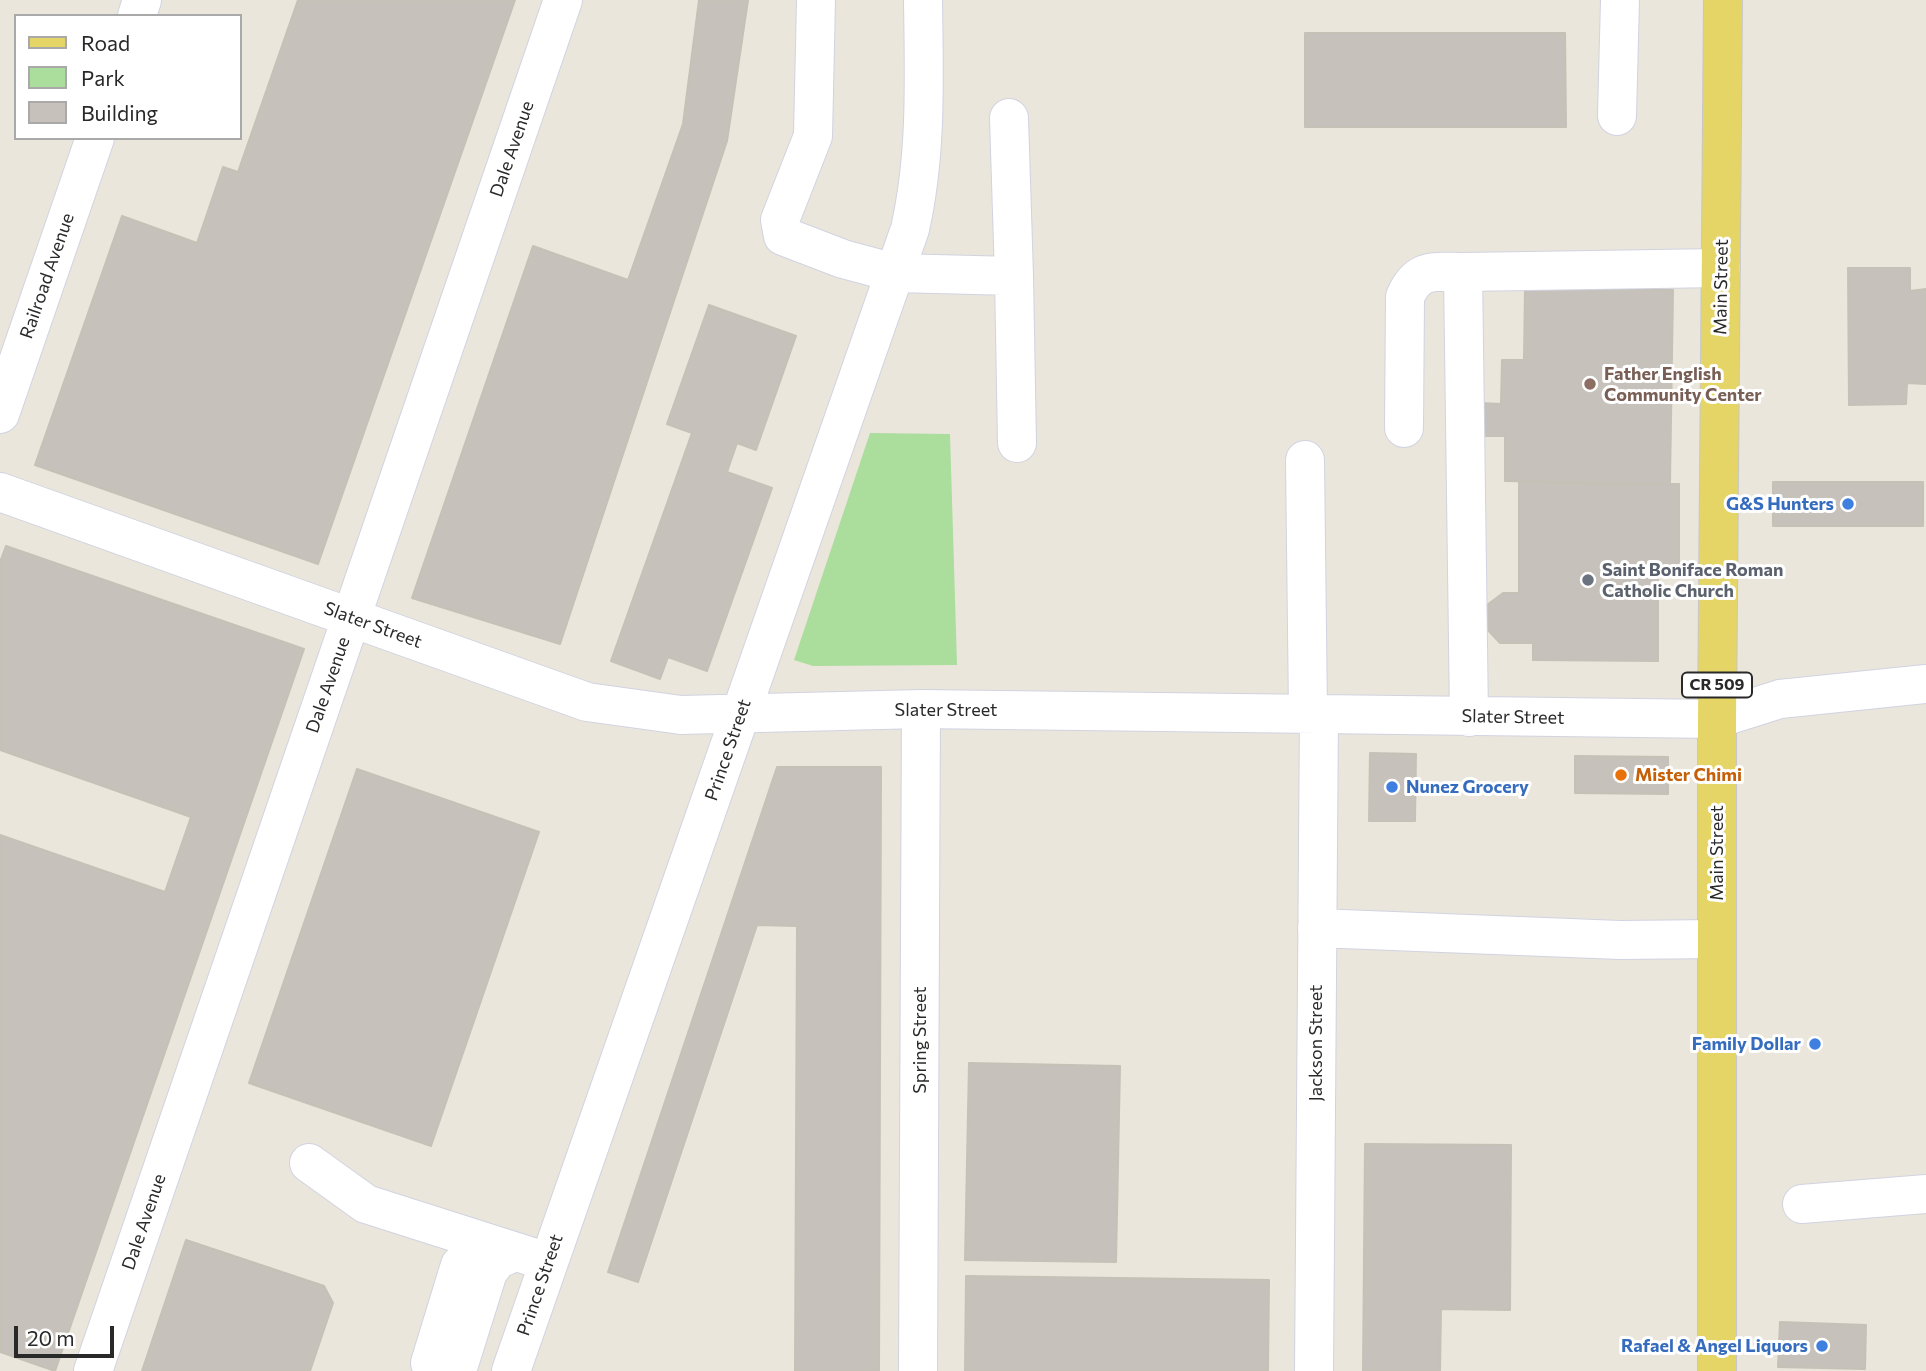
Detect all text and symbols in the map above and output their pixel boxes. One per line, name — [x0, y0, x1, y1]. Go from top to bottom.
legend — [14, 14, 242, 140]
text: Road — [81, 30, 130, 55]
text: Park — [81, 65, 125, 90]
street label: Dale Avenue — [485, 98, 539, 200]
text: Building — [81, 100, 158, 125]
street label: Railroad Avenue — [15, 210, 79, 342]
street label: Main Street — [1709, 239, 1733, 335]
place label: Father English Community Center — [1604, 363, 1762, 406]
marker: Father English Community Center — [1582, 376, 1598, 392]
place label: G&S Hunters — [1726, 493, 1834, 515]
marker: G&S Hunters — [1840, 496, 1856, 512]
place label: Saint Boniface Roman Catholic Church — [1602, 559, 1783, 602]
marker: Saint Boniface Roman Catholic Church — [1580, 572, 1596, 588]
street label: Slater Street — [321, 597, 425, 653]
street label: Dale Avenue — [301, 634, 355, 736]
road number: CR 509 — [1682, 672, 1752, 698]
street label: Prince Street — [701, 696, 755, 804]
street label: Slater Street — [895, 699, 997, 721]
street label: Slater Street — [1461, 705, 1565, 729]
place label: Mister Chimi — [1635, 764, 1742, 786]
marker: Mister Chimi — [1613, 767, 1629, 783]
place label: Nunez Grocery — [1406, 776, 1529, 798]
marker: Nunez Grocery — [1384, 779, 1400, 795]
street label: Main Street — [1706, 805, 1728, 901]
street label: Jackson Street — [1305, 985, 1327, 1101]
street label: Spring Street — [909, 986, 931, 1094]
place label: Family Dollar — [1692, 1033, 1801, 1055]
marker: Family Dollar — [1807, 1036, 1823, 1052]
street label: Dale Avenue — [117, 1171, 171, 1273]
street label: Prince Street — [513, 1231, 567, 1339]
scale bar — [18, 1312, 117, 1356]
text: 20 m — [27, 1325, 75, 1350]
place label: Rafael & Angel Liquors — [1621, 1335, 1808, 1357]
marker: Rafael & Angel Liquors — [1814, 1338, 1830, 1354]

